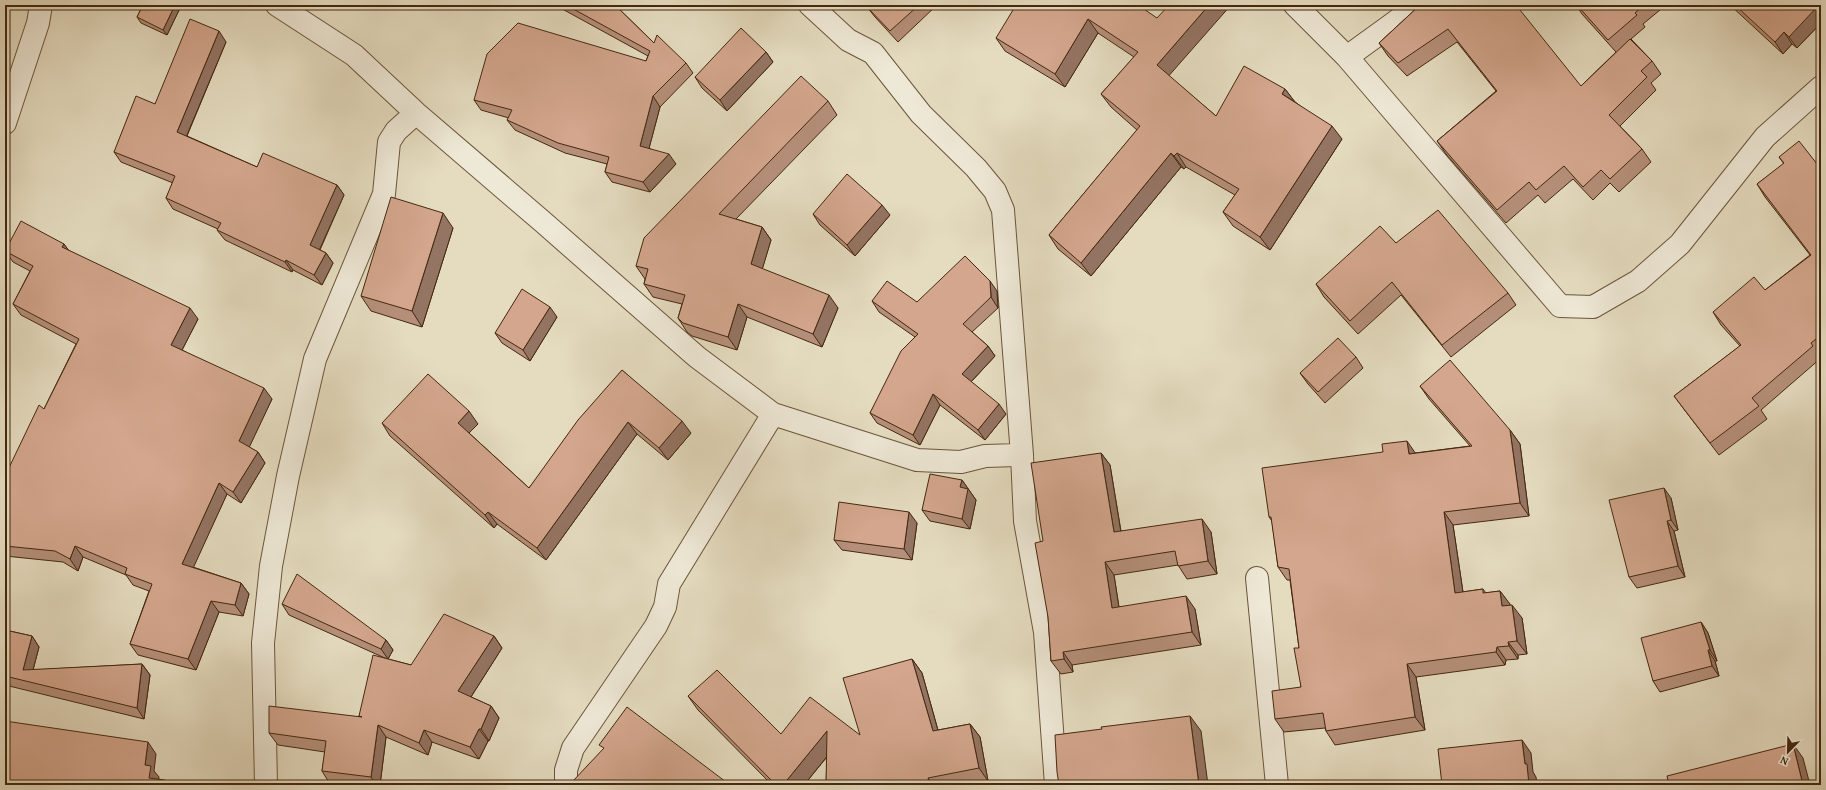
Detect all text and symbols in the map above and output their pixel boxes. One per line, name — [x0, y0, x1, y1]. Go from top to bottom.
north arrow — [1768, 732, 1808, 772]
text: N — [1777, 752, 1791, 770]

